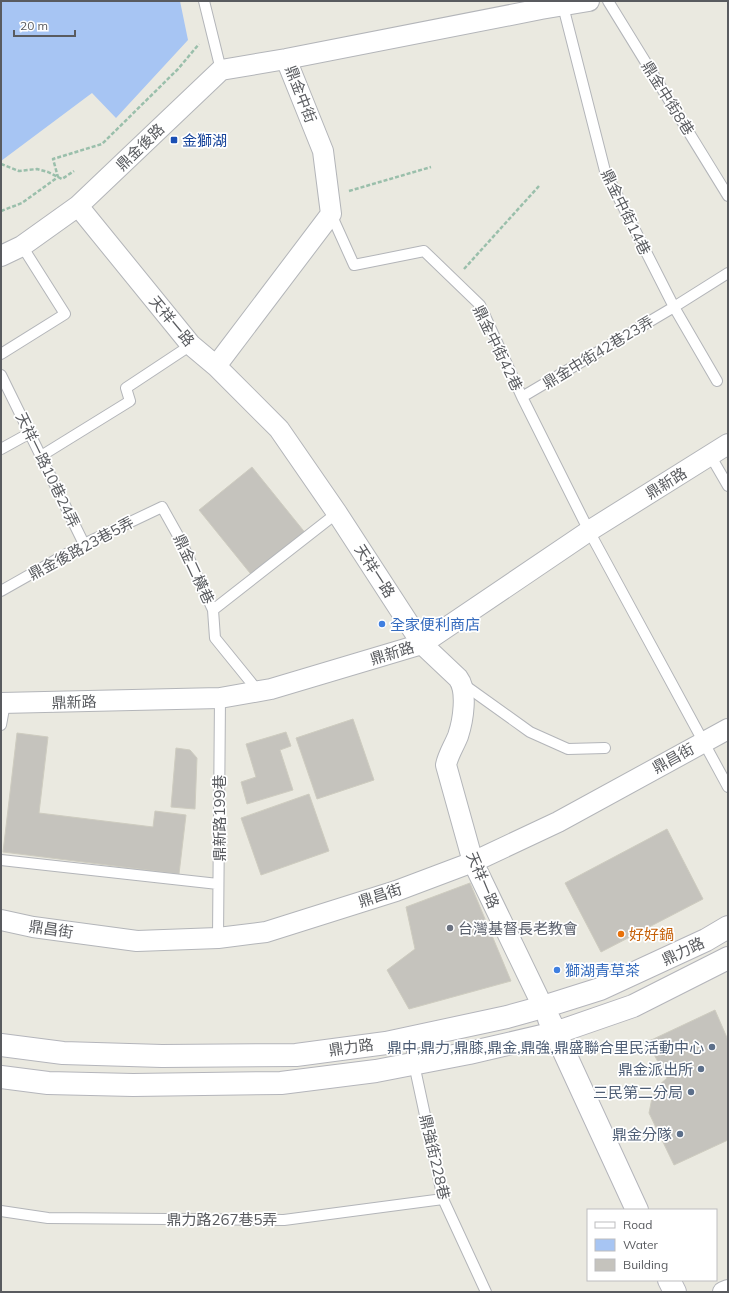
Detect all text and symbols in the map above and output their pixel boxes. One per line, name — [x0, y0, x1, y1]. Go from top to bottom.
scale bar — [14, 12, 75, 38]
text: 20 m — [20, 18, 48, 33]
street label: 鼎金中街8巷 — [638, 57, 698, 139]
street label: 鼎金中街 — [281, 63, 321, 125]
street label: 鼎金後路 — [112, 119, 168, 175]
place label: 金獅湖 — [182, 131, 227, 150]
marker: 金獅湖 — [169, 135, 179, 145]
street label: 鼎金中街14巷 — [597, 166, 655, 258]
street label: 天祥一路 — [145, 292, 199, 350]
street label: 鼎金中街42巷 — [469, 302, 527, 394]
street label: 鼎金中街42巷23弄 — [539, 311, 657, 393]
street label: 天祥一路10巷24弄 — [12, 409, 84, 531]
street label: 鼎新路 — [642, 463, 690, 503]
street label: 鼎金後路23巷5弄 — [25, 512, 137, 584]
street label: 鼎金二橫巷 — [170, 531, 218, 607]
street label: 天祥一路 — [351, 541, 399, 601]
place label: 全家便利商店 — [390, 615, 480, 634]
marker: 全家便利商店 — [377, 619, 387, 629]
street label: 鼎新路 — [368, 637, 416, 669]
street label: 鼎新路 — [51, 692, 97, 712]
street label: 鼎昌街 — [649, 739, 697, 777]
street label: 鼎新路199巷 — [210, 774, 229, 862]
street label: 天祥一路 — [463, 849, 503, 911]
street label: 鼎昌街 — [356, 879, 404, 911]
street label: 鼎昌街 — [27, 916, 75, 942]
place label: 台灣基督長老教會 — [458, 919, 578, 938]
marker: 台灣基督長老教會 — [445, 923, 455, 933]
place label: 好好鍋 — [629, 925, 674, 944]
marker: 好好鍋 — [616, 929, 626, 939]
street label: 鼎力路 — [659, 933, 707, 969]
place label: 獅湖青草茶 — [565, 961, 640, 980]
marker: 獅湖青草茶 — [552, 965, 562, 975]
street label: 鼎力路 — [327, 1034, 375, 1060]
place label: 鼎中,鼎力,鼎膝,鼎金,鼎強,鼎盛聯合里民活動中心 — [387, 1038, 704, 1057]
marker: 鼎中,鼎力,鼎膝,鼎金,鼎強,鼎盛聯合里民活動中心 — [707, 1042, 717, 1052]
place label: 鼎金派出所 — [618, 1060, 693, 1079]
marker: 鼎金派出所 — [696, 1064, 706, 1074]
place label: 三民第二分局 — [593, 1083, 683, 1102]
marker: 三民第二分局 — [686, 1087, 696, 1097]
street label: 鼎強街228巷 — [416, 1112, 454, 1202]
place label: 鼎金分隊 — [612, 1125, 672, 1144]
marker: 鼎金分隊 — [675, 1129, 685, 1139]
legend — [587, 1209, 717, 1281]
street label: 鼎力路267巷5弄 — [166, 1210, 278, 1229]
text: Road — [623, 1217, 652, 1232]
text: Water — [623, 1237, 659, 1252]
text: Building — [623, 1257, 668, 1272]

